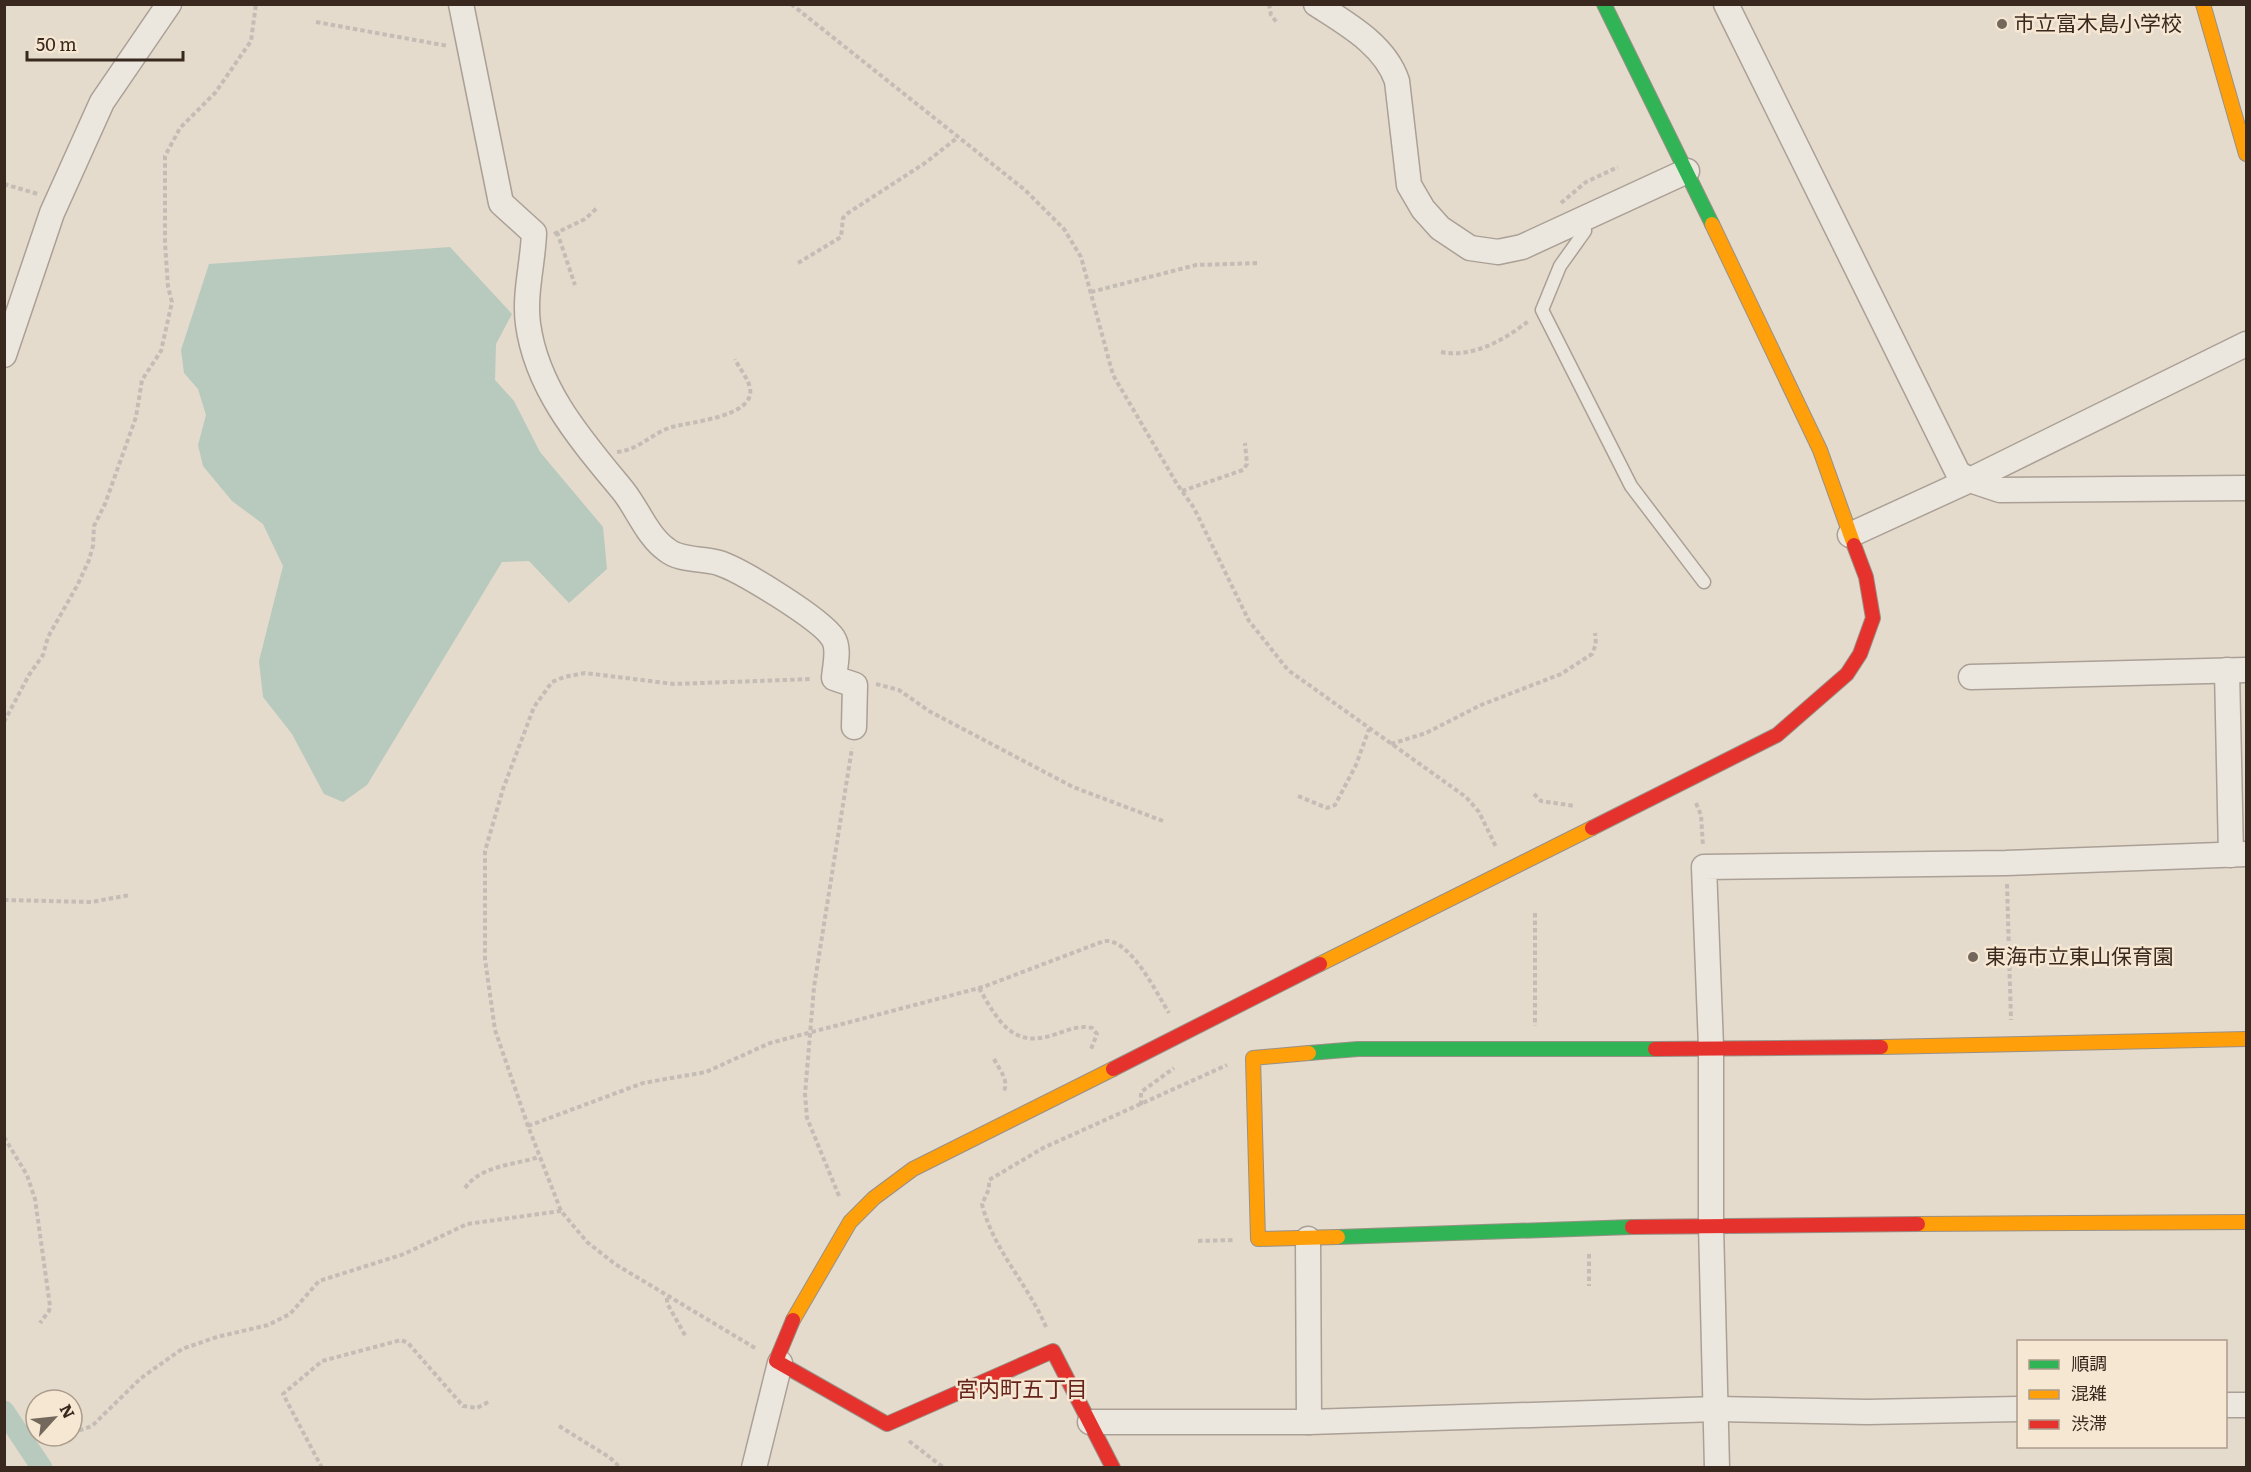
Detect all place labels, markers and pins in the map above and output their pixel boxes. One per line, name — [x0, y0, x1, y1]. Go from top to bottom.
place label: 市立富木島小学校 — [2014, 6, 2182, 37]
marker: 市立富木島小学校 — [1995, 17, 2009, 31]
place label: 東海市立東山保育園 — [1985, 939, 2174, 970]
marker: 東海市立東山保育園 — [1966, 950, 1980, 964]

